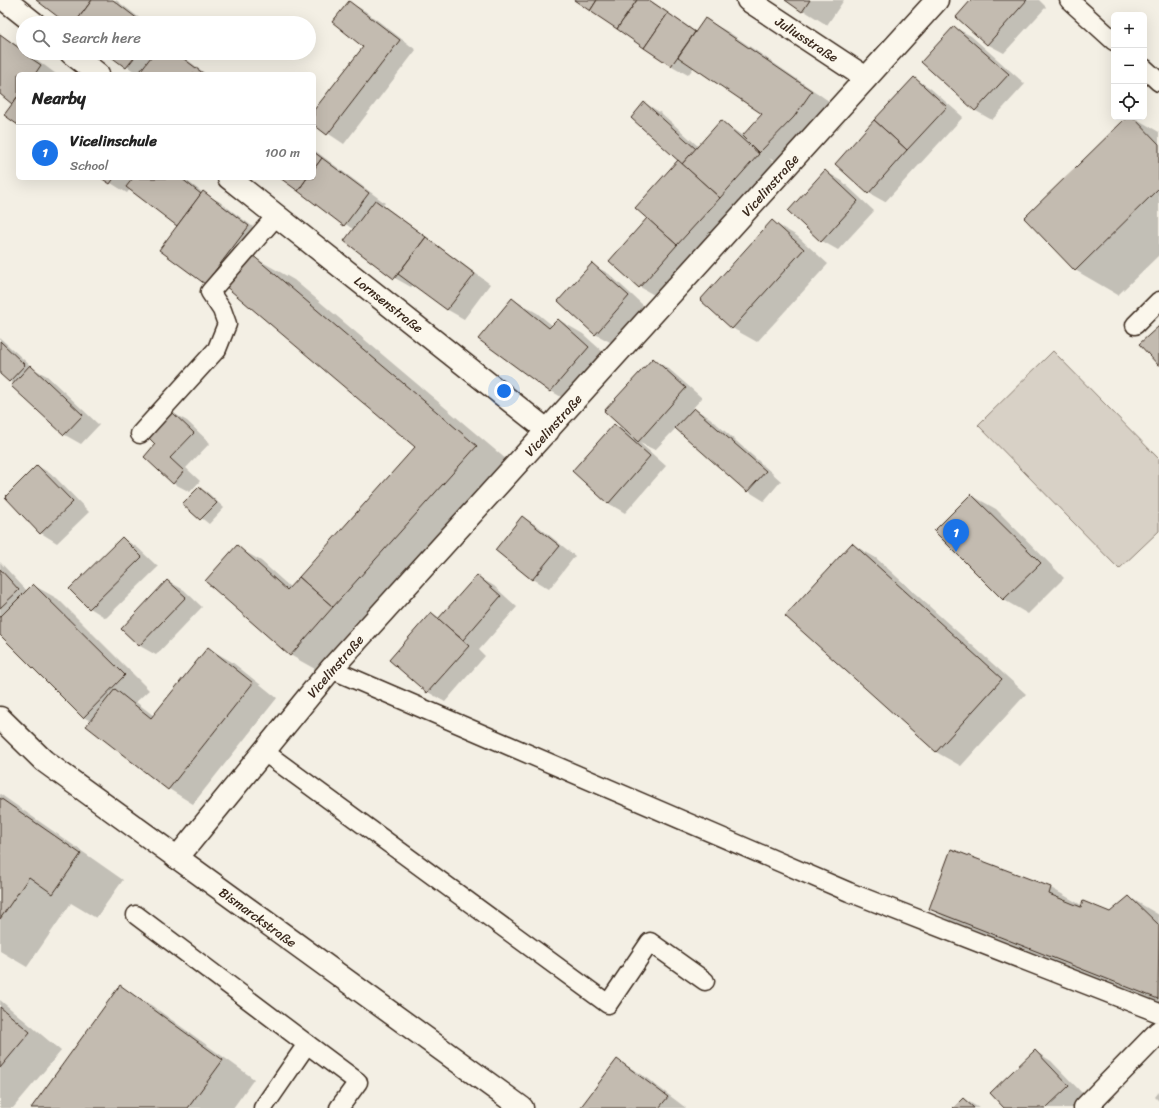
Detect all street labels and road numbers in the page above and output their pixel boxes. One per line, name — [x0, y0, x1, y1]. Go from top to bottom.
street label: Juliusstraße — [770, 10, 843, 69]
street label: Vicelinstraße — [736, 148, 805, 222]
street label: Lornsenstraße — [349, 270, 429, 339]
street label: Vicelinstraße — [519, 388, 588, 462]
street label: Vicelinstraße — [301, 629, 370, 703]
street label: Bismarckstraße — [214, 881, 302, 954]

